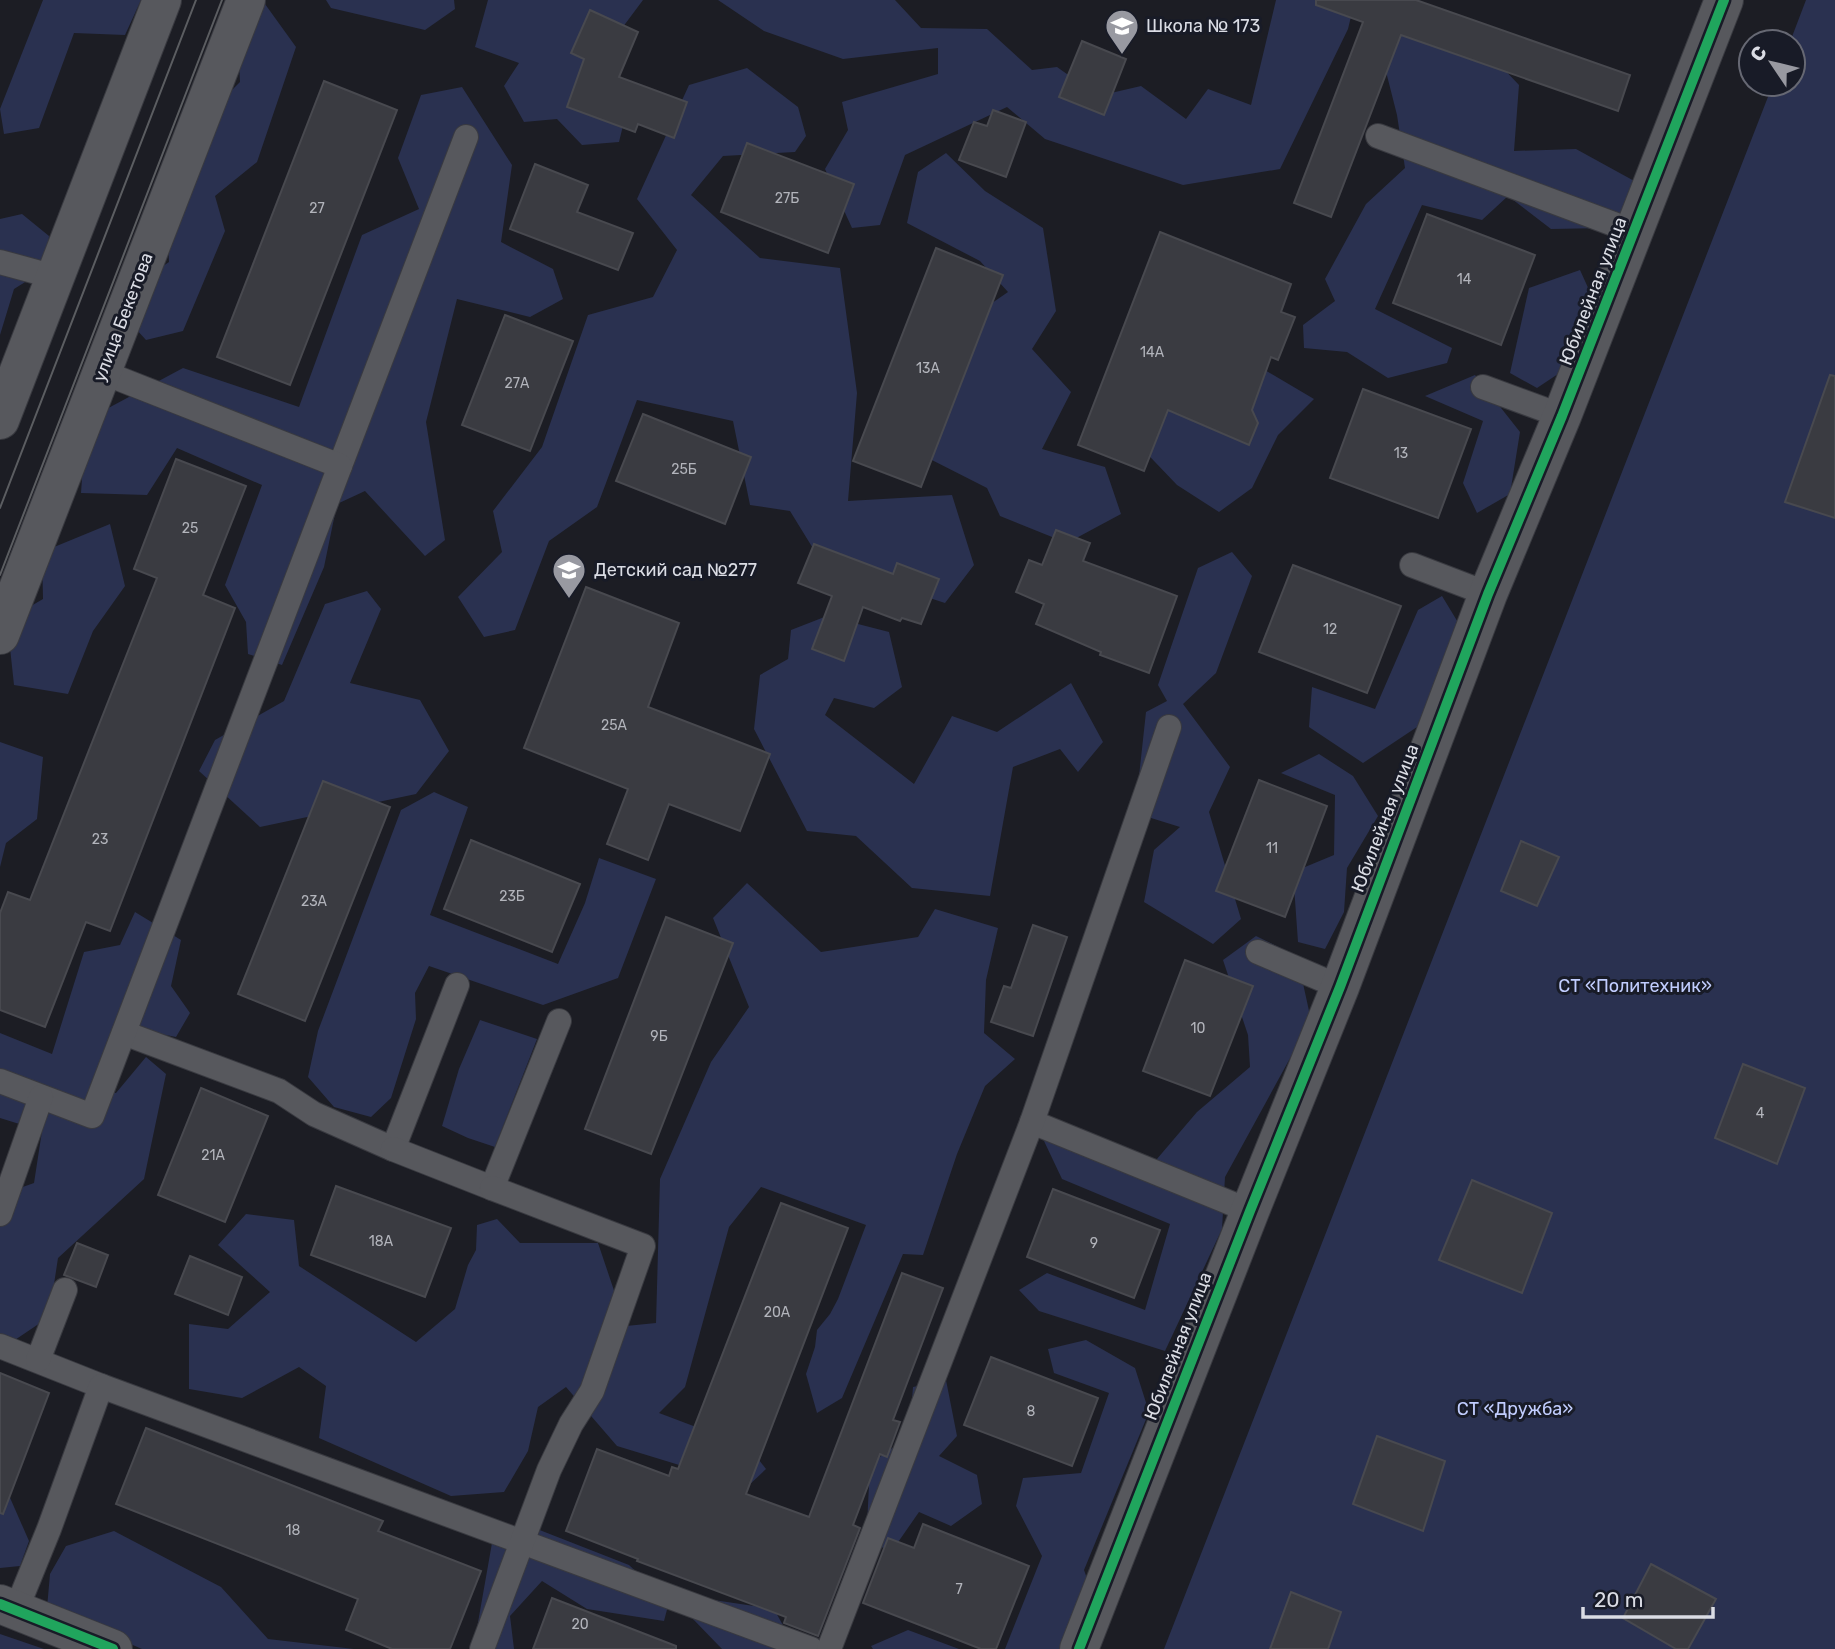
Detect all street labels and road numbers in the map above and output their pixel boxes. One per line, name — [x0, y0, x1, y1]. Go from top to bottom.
street label: Юбилейная улица — [1555, 214, 1631, 368]
street label: улица Бекетова — [88, 249, 158, 385]
street label: Юбилейная улица — [1347, 741, 1423, 895]
street label: Юбилейная улица — [1140, 1269, 1216, 1423]

